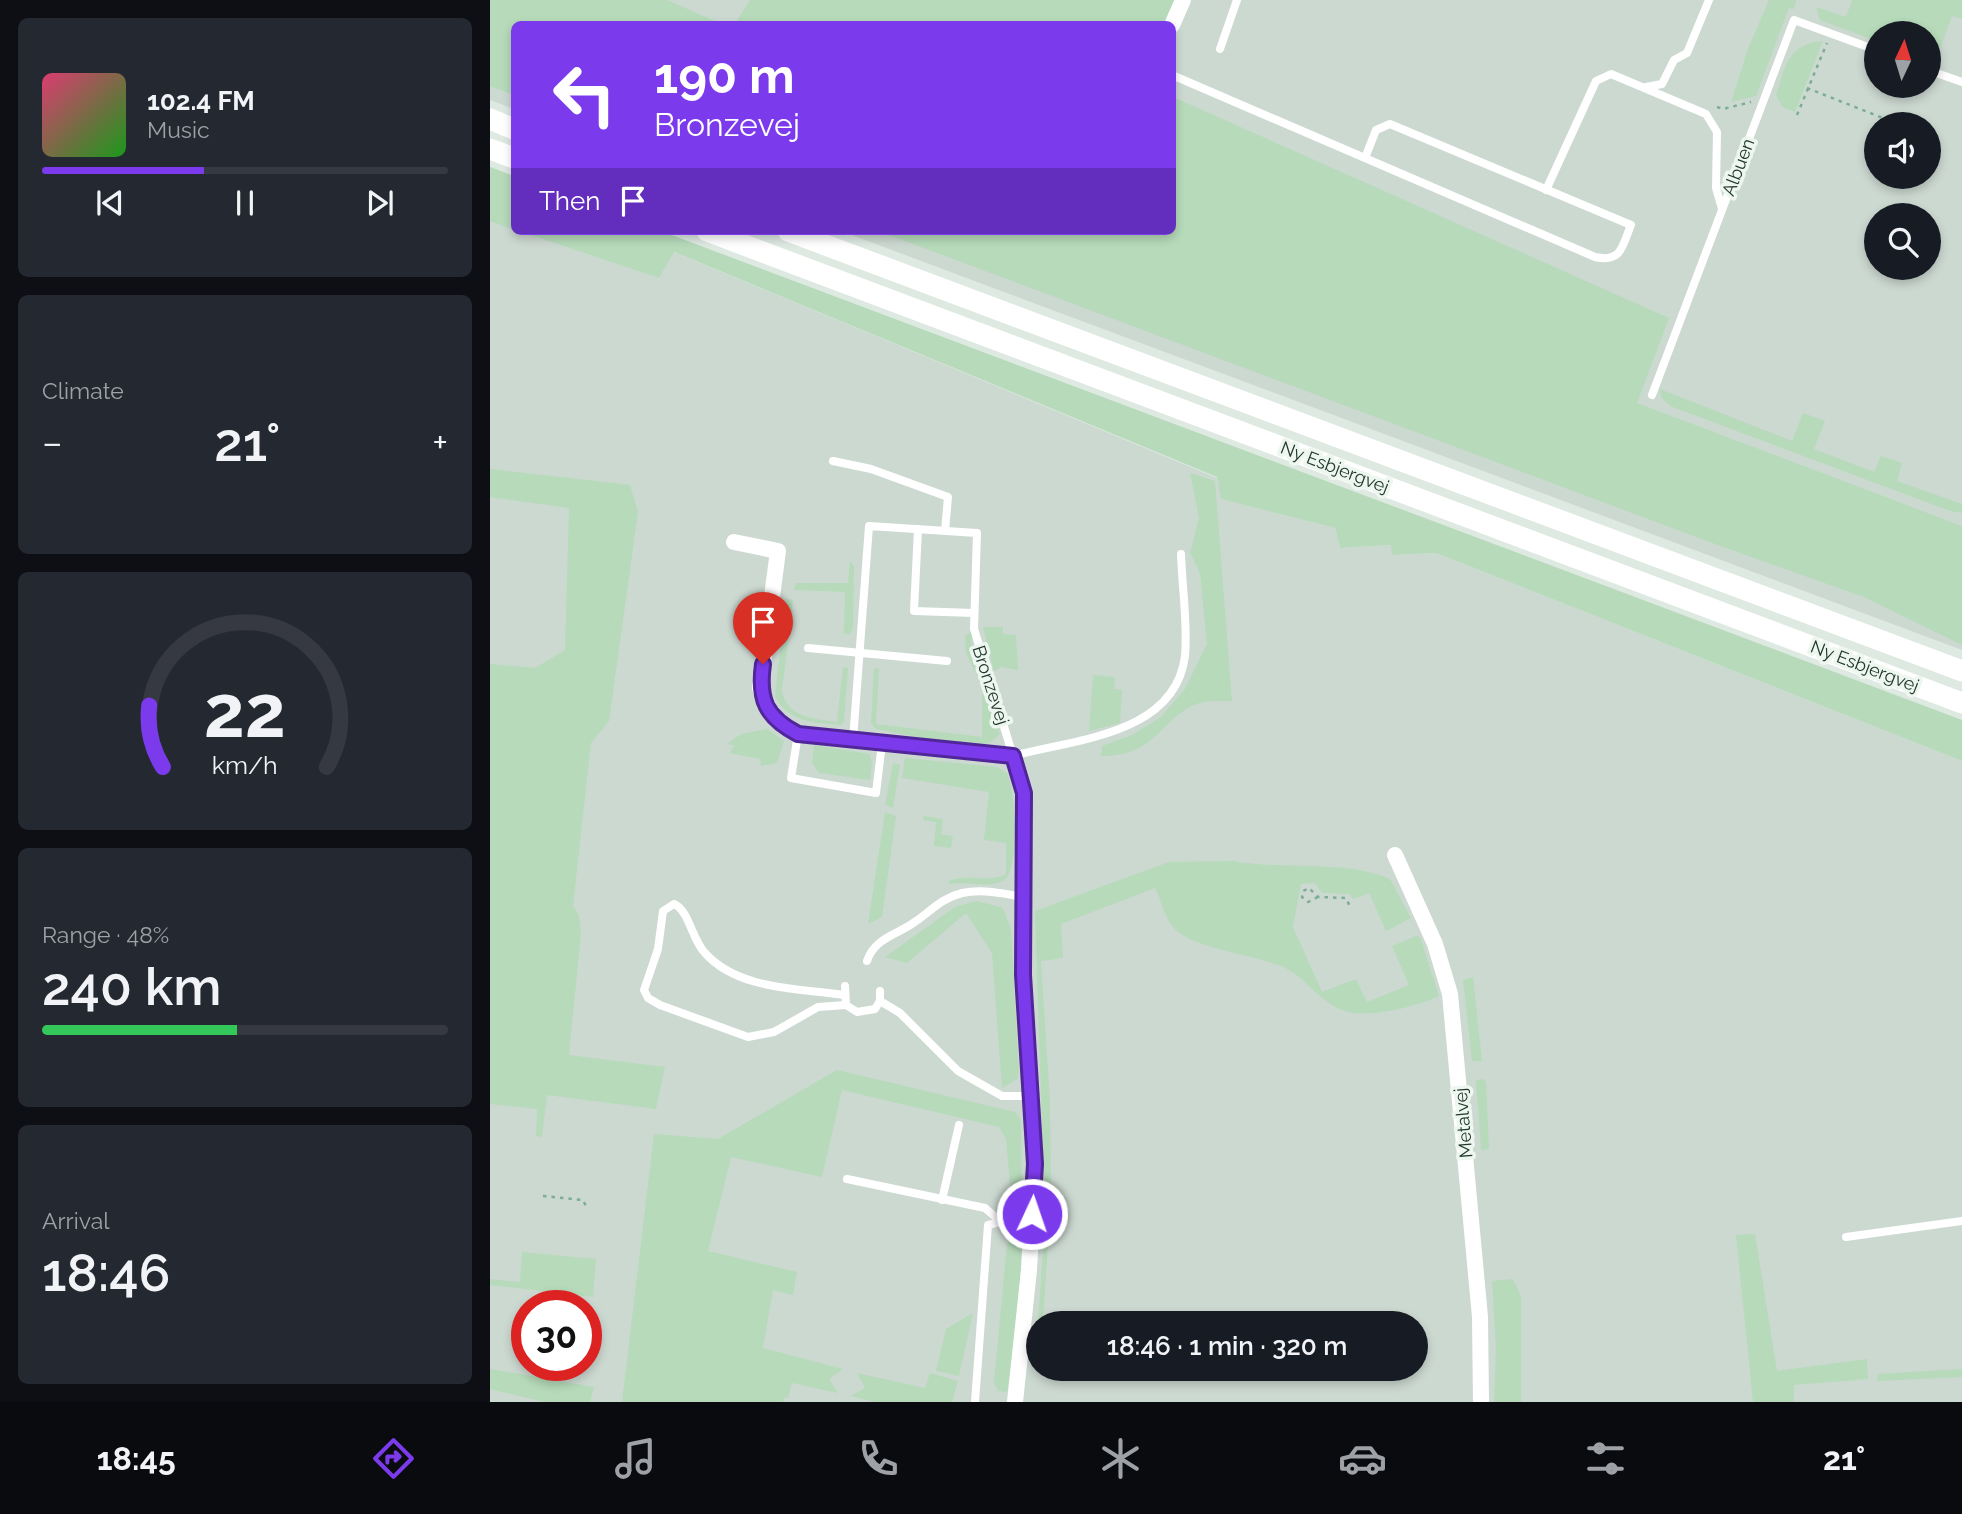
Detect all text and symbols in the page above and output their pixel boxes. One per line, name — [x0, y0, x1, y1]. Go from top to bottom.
north arrow — [1864, 21, 1941, 98]
map controls — [1864, 21, 1941, 280]
text: 190 m — [654, 47, 795, 104]
icon: left — [539, 49, 630, 140]
text: 102.4 FM — [147, 86, 255, 116]
text: Bronzevej — [654, 106, 800, 143]
button: sound — [1864, 112, 1941, 189]
text: Music — [147, 116, 210, 143]
street label: Albuen — [1717, 135, 1759, 199]
icon: arrive — [614, 182, 652, 220]
icon: previous — [91, 184, 129, 222]
icon: pause — [226, 184, 264, 222]
icon: next — [361, 184, 399, 222]
text: Then — [539, 186, 600, 216]
button: search — [1864, 203, 1941, 280]
text: Climate — [42, 377, 124, 404]
text: 21° — [214, 412, 281, 473]
text: − — [42, 420, 62, 465]
text: + — [432, 420, 448, 465]
street label: Ny Esbjergvej — [1278, 437, 1392, 497]
pin — [733, 592, 793, 664]
icon: arrive — [744, 603, 782, 641]
street label: Ny Esbjergvej — [1808, 636, 1922, 696]
street label: Bronzevej — [968, 643, 1014, 727]
text: 22 — [204, 669, 286, 754]
text: km/h — [212, 750, 278, 780]
text: Range · 48% — [42, 921, 169, 948]
text: 240 km — [42, 956, 221, 1017]
street label: Metalvej — [1449, 1087, 1477, 1159]
position arrow — [995, 1177, 1069, 1251]
text: Arrival — [42, 1207, 109, 1234]
text: 18:46 — [42, 1242, 170, 1303]
speed limit sign: 30 — [511, 1290, 602, 1381]
text: 18:46 · 1 min · 320 m — [1107, 1331, 1347, 1361]
icon: directions — [369, 1434, 418, 1483]
icon: music — [611, 1434, 660, 1483]
icon: phone — [854, 1434, 903, 1483]
icon: climate — [1096, 1434, 1145, 1483]
icon: car — [1338, 1434, 1387, 1483]
icon: filters — [1581, 1434, 1630, 1483]
text: 18:45 — [97, 1440, 176, 1477]
text: 21° — [1823, 1440, 1865, 1477]

